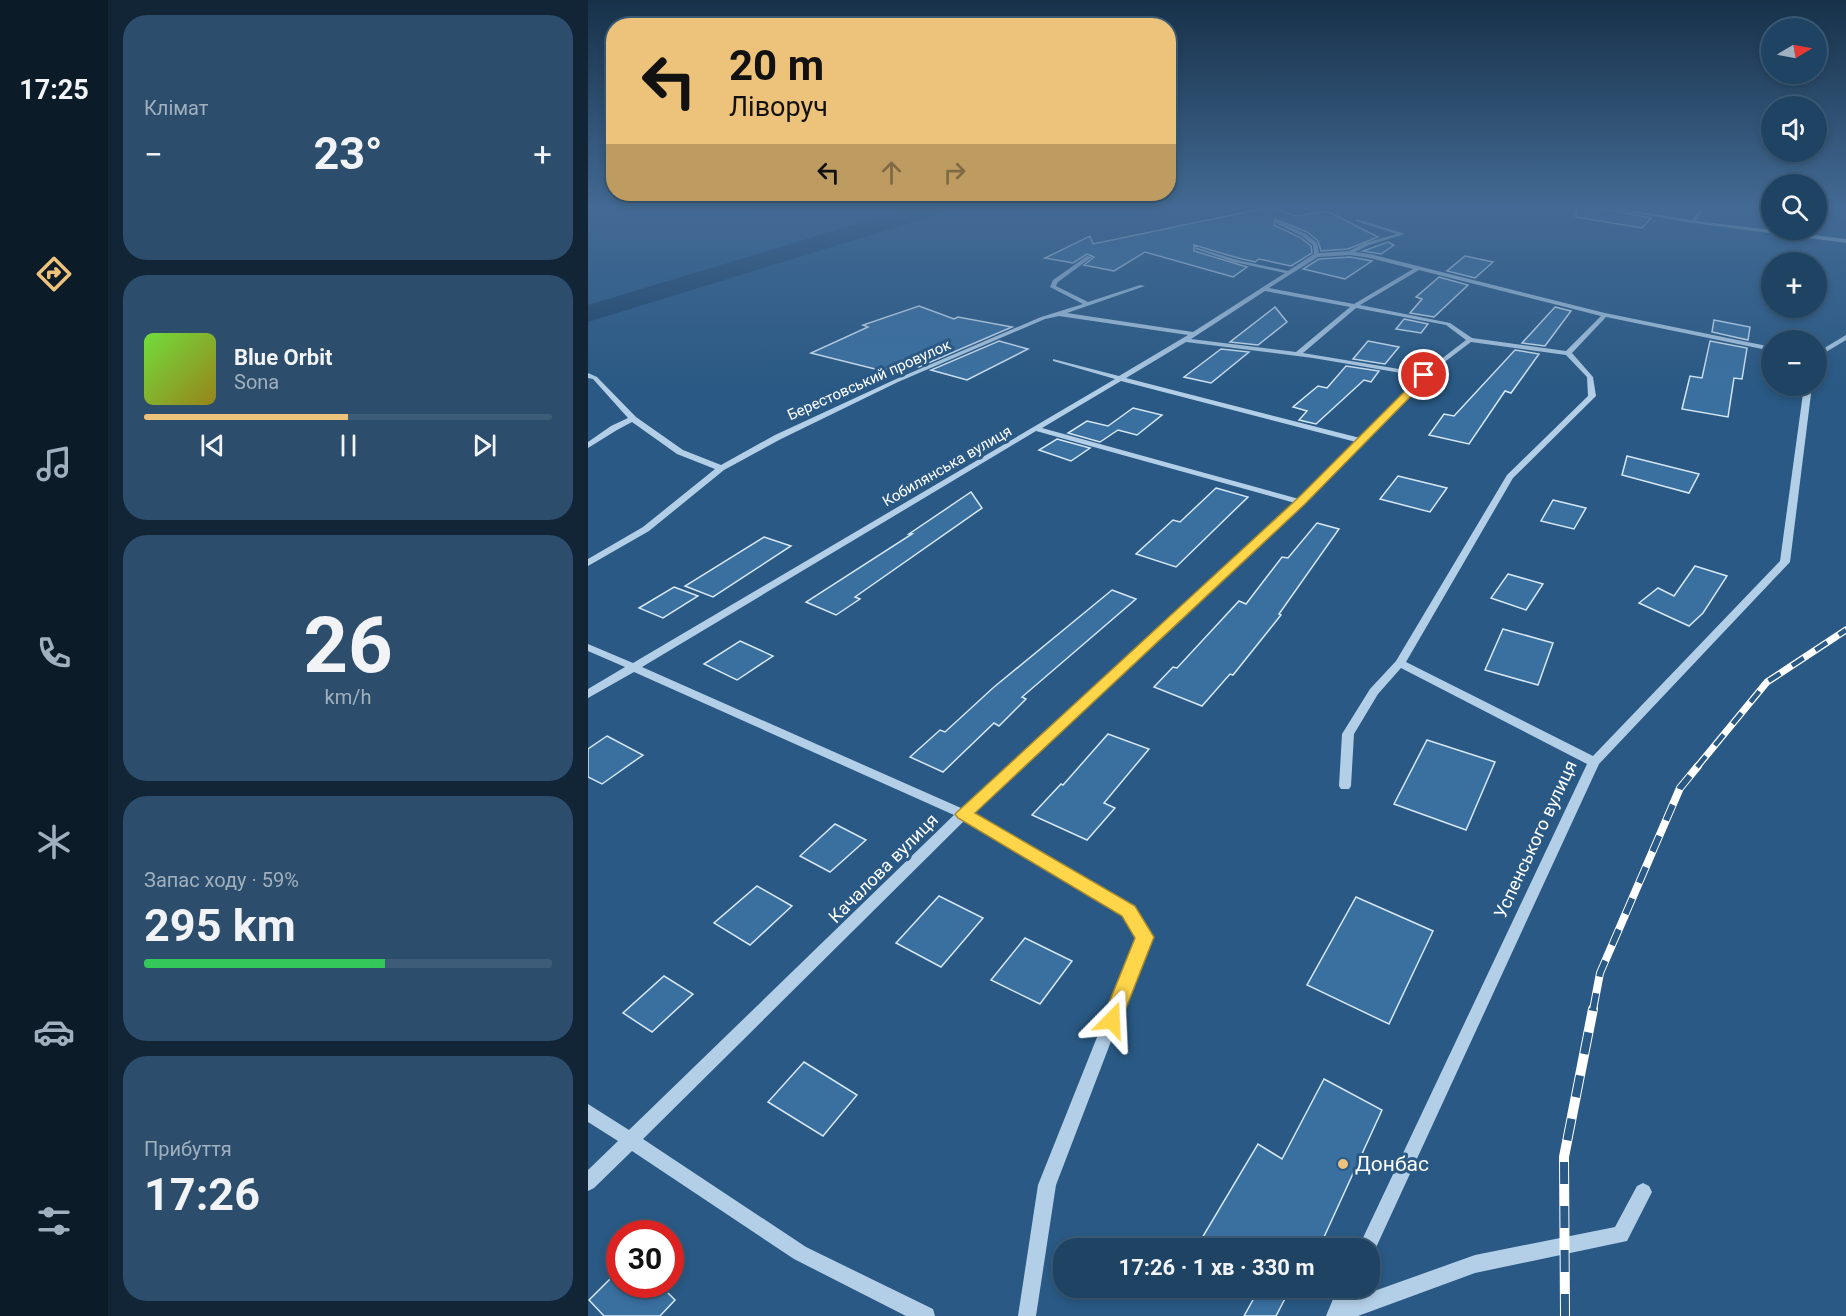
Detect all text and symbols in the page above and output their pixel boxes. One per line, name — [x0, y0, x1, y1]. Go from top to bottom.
north arrow — [1761, 18, 1827, 84]
map controls — [1761, 18, 1827, 396]
text: 20 m — [729, 41, 824, 90]
icon: left — [630, 42, 708, 120]
text: 17:25 — [19, 74, 89, 106]
text: Ліворуч — [729, 91, 828, 123]
text: Клімат — [144, 96, 208, 120]
button: sound — [1761, 96, 1827, 162]
text: 23° — [313, 127, 383, 180]
text: − — [144, 135, 163, 174]
text: + — [533, 135, 552, 174]
icon: left — [812, 156, 845, 189]
icon: ahead — [875, 156, 908, 189]
icon: right — [938, 156, 971, 189]
button: search — [1761, 174, 1827, 240]
button: + — [1761, 252, 1827, 318]
icon: directions — [33, 253, 75, 295]
button: − — [1761, 330, 1827, 396]
street label: Берестовський провулок — [784, 336, 954, 424]
text: Blue Orbit — [234, 345, 332, 370]
pin — [1398, 349, 1449, 400]
icon: arrive — [1407, 358, 1440, 391]
text: Sona — [234, 370, 279, 394]
street label: Кобилянська вулиця — [879, 422, 1015, 510]
icon: previous — [196, 429, 229, 462]
icon: pause — [332, 429, 365, 462]
icon: next — [468, 429, 501, 462]
icon: music — [33, 443, 75, 485]
text: 26 — [303, 600, 393, 691]
icon: phone — [33, 632, 75, 674]
text: km/h — [325, 685, 371, 709]
street label: Успенського вулиця — [1489, 757, 1581, 921]
street label: Качалова вулиця — [824, 809, 942, 927]
icon: climate — [33, 821, 75, 863]
text: Запас ходу · 59% — [144, 868, 299, 892]
text: 295 km — [144, 899, 296, 952]
position arrow — [1080, 988, 1144, 1052]
icon: car — [33, 1011, 75, 1053]
text: Прибуття — [144, 1137, 232, 1161]
place label: Донбас — [1355, 1152, 1429, 1176]
marker: Донбас — [1336, 1157, 1350, 1171]
text: 17:26 — [144, 1168, 260, 1221]
icon: filters — [33, 1200, 75, 1242]
speed limit sign: 30 — [606, 1220, 684, 1298]
text: 17:26 · 1 хв · 330 m — [1119, 1255, 1314, 1280]

